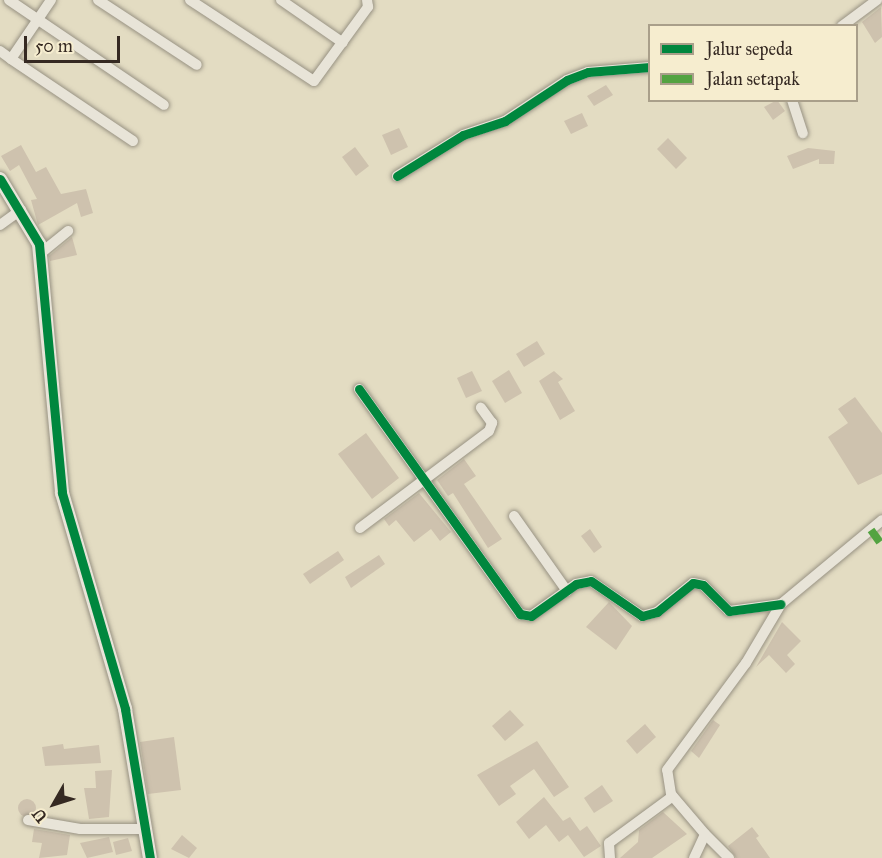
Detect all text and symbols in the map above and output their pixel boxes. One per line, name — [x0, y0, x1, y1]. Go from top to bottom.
scale bar — [27, 24, 123, 62]
legend — [648, 24, 858, 102]
text: 50 m — [35, 35, 73, 57]
text: Jalur sepeda — [706, 38, 793, 60]
text: Jalan setapak — [706, 68, 800, 90]
north arrow — [24, 774, 84, 834]
text: U — [28, 805, 51, 827]

